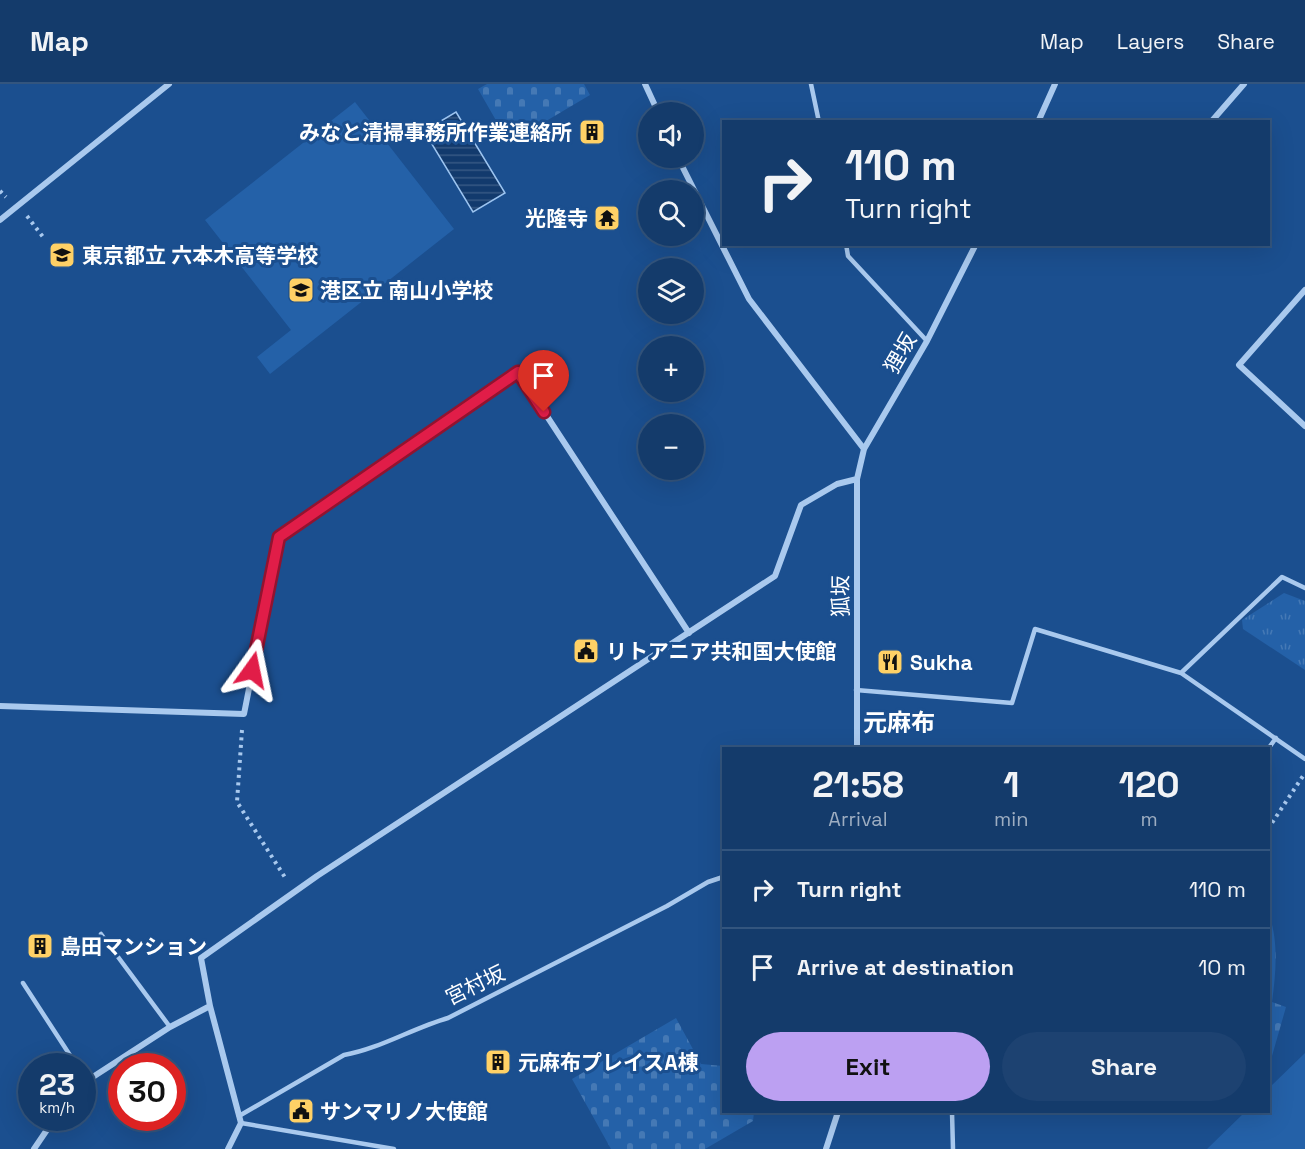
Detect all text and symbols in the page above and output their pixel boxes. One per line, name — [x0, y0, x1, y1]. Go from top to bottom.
text: Map — [30, 23, 89, 59]
text: Map — [1040, 28, 1084, 55]
text: Layers — [1117, 28, 1184, 55]
text: Share — [1217, 28, 1275, 55]
map controls — [638, 102, 704, 480]
button: sound — [638, 102, 704, 168]
building icon: みなと清掃事務所作業連絡所 — [577, 117, 607, 147]
place label: みなと清掃事務所作業連絡所 — [299, 119, 572, 146]
text: 110 m — [845, 139, 957, 192]
icon: right — [746, 144, 824, 222]
button: search — [638, 180, 704, 246]
text: Turn right — [845, 191, 972, 226]
temple icon: 光隆寺 — [592, 203, 622, 233]
place label: 光隆寺 — [525, 205, 588, 232]
school or university icon: 東京都立 六本木高等学校 — [47, 240, 77, 270]
place label: 東京都立 六本木高等学校 — [82, 242, 318, 269]
button: layers — [638, 258, 704, 324]
school or university icon: 港区立 南山小学校 — [286, 275, 316, 305]
place label: 港区立 南山小学校 — [320, 277, 493, 304]
street label: 狸坂 — [878, 328, 922, 378]
button: + — [638, 336, 704, 402]
pin — [518, 350, 569, 412]
icon: arrive — [527, 359, 560, 392]
button: − — [638, 414, 704, 480]
street label: 狐坂 — [827, 575, 854, 617]
public building icon: リトアニア共和国大使館 — [571, 636, 601, 666]
position arrow — [220, 638, 284, 702]
place label: リトアニア共和国大使館 — [606, 638, 837, 665]
restaurant icon: Sukha — [875, 647, 905, 677]
place label: Sukha — [910, 649, 973, 676]
district label: 元麻布 — [863, 707, 935, 738]
text: 21:58 — [812, 762, 904, 808]
text: 1 — [1003, 762, 1019, 808]
text: 120 — [1119, 762, 1180, 808]
text: Arrival — [828, 806, 888, 832]
text: min — [994, 806, 1028, 832]
text: m — [1141, 806, 1158, 832]
icon: right — [746, 873, 779, 906]
text: Turn right — [797, 875, 902, 903]
text: 110 m — [1189, 875, 1246, 903]
building icon: 島田マンション — [25, 931, 55, 961]
place label: 島田マンション — [60, 933, 207, 960]
icon: arrive — [746, 951, 779, 984]
text: Arrive at destination — [797, 953, 1014, 981]
text: 10 m — [1198, 953, 1246, 981]
street label: 宮村坂 — [441, 959, 509, 1011]
button: Exit — [746, 1032, 990, 1101]
button: Share — [1002, 1032, 1246, 1101]
building icon: 元麻布プレイスA棟 — [483, 1047, 513, 1077]
place label: 元麻布プレイスA棟 — [518, 1049, 699, 1076]
speed limit sign: 30 — [108, 1053, 186, 1131]
text: 23 — [39, 1065, 75, 1104]
public building icon: サンマリノ大使館 — [286, 1096, 316, 1126]
text: km/h — [39, 1098, 75, 1117]
place label: サンマリノ大使館 — [320, 1098, 488, 1125]

